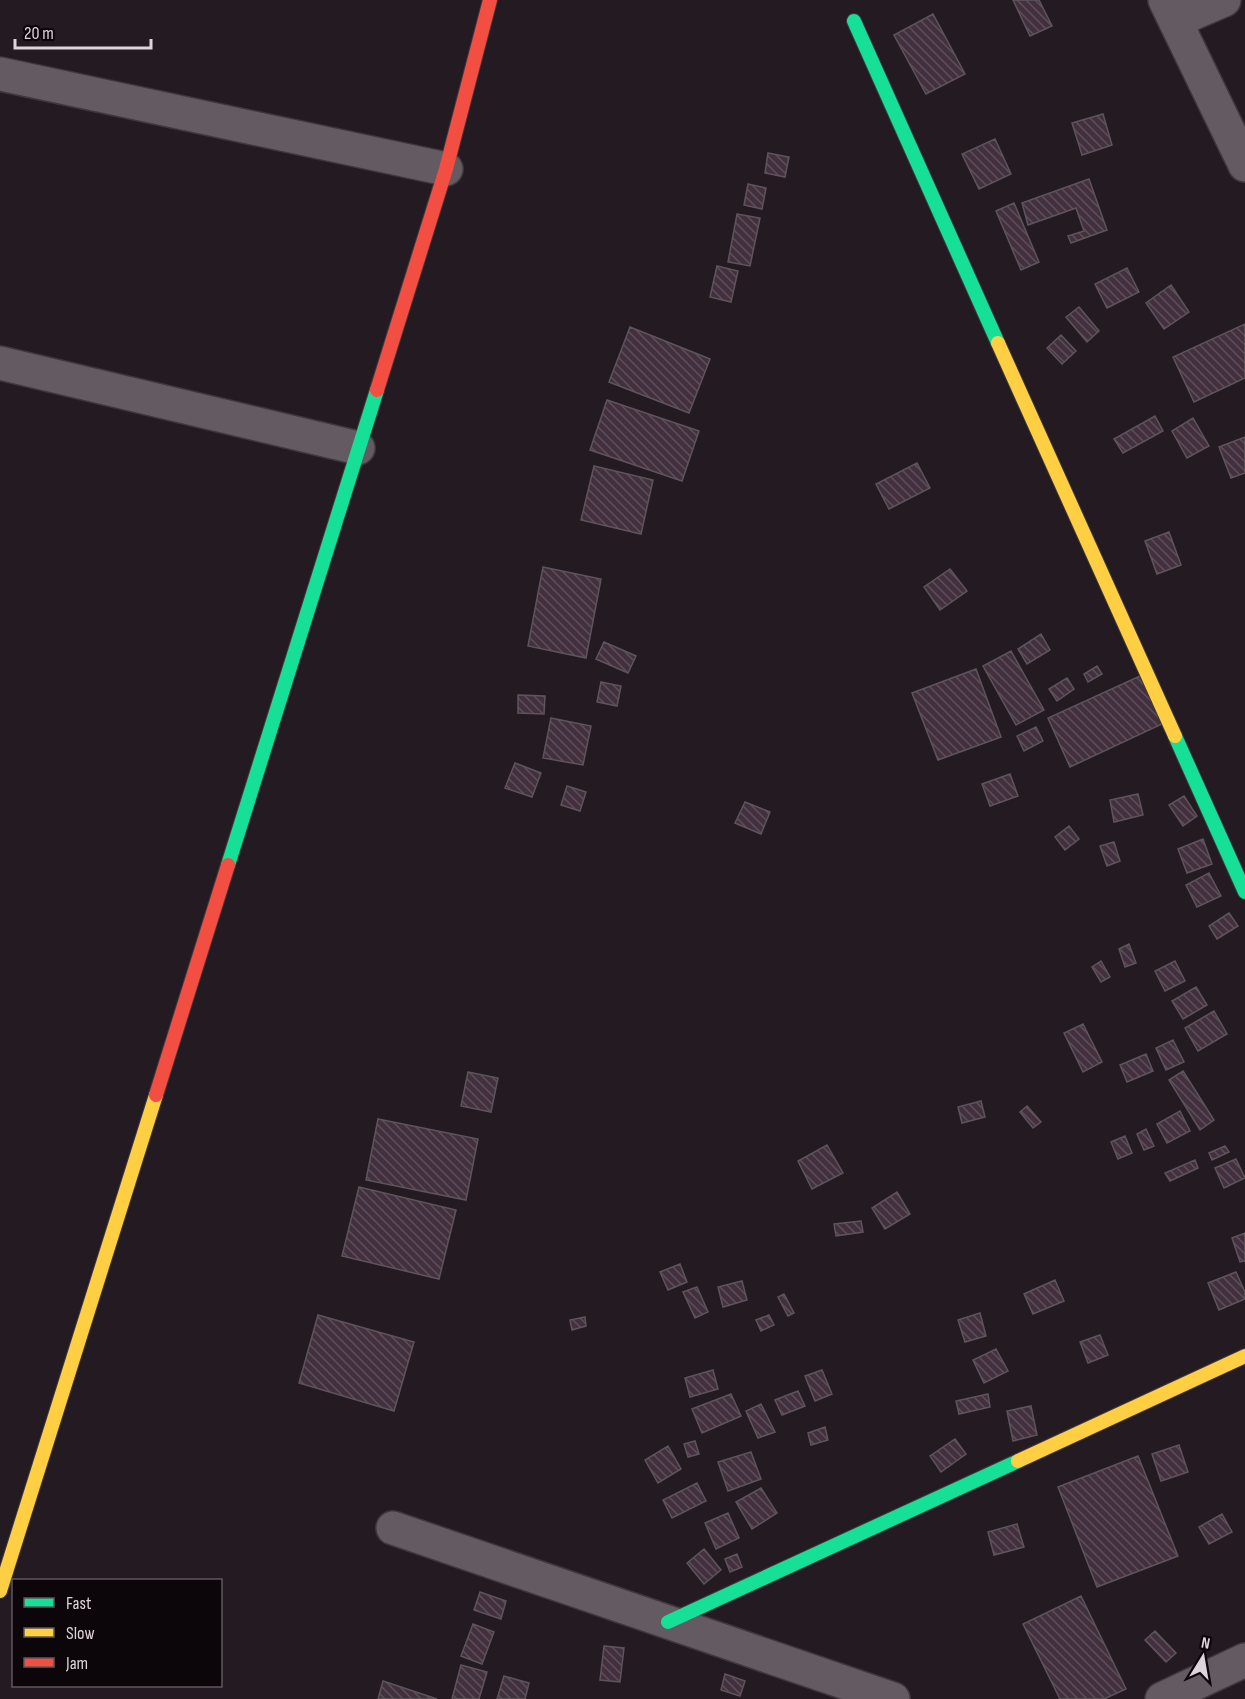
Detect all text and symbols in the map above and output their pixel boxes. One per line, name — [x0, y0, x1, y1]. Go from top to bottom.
scale bar — [15, 12, 152, 50]
text: 20 m — [24, 23, 54, 44]
legend — [12, 1579, 222, 1687]
text: Fast — [66, 1593, 92, 1614]
text: Slow — [66, 1623, 95, 1644]
north arrow — [1173, 1627, 1233, 1687]
text: N — [1200, 1634, 1212, 1654]
text: Jam — [65, 1653, 88, 1674]

